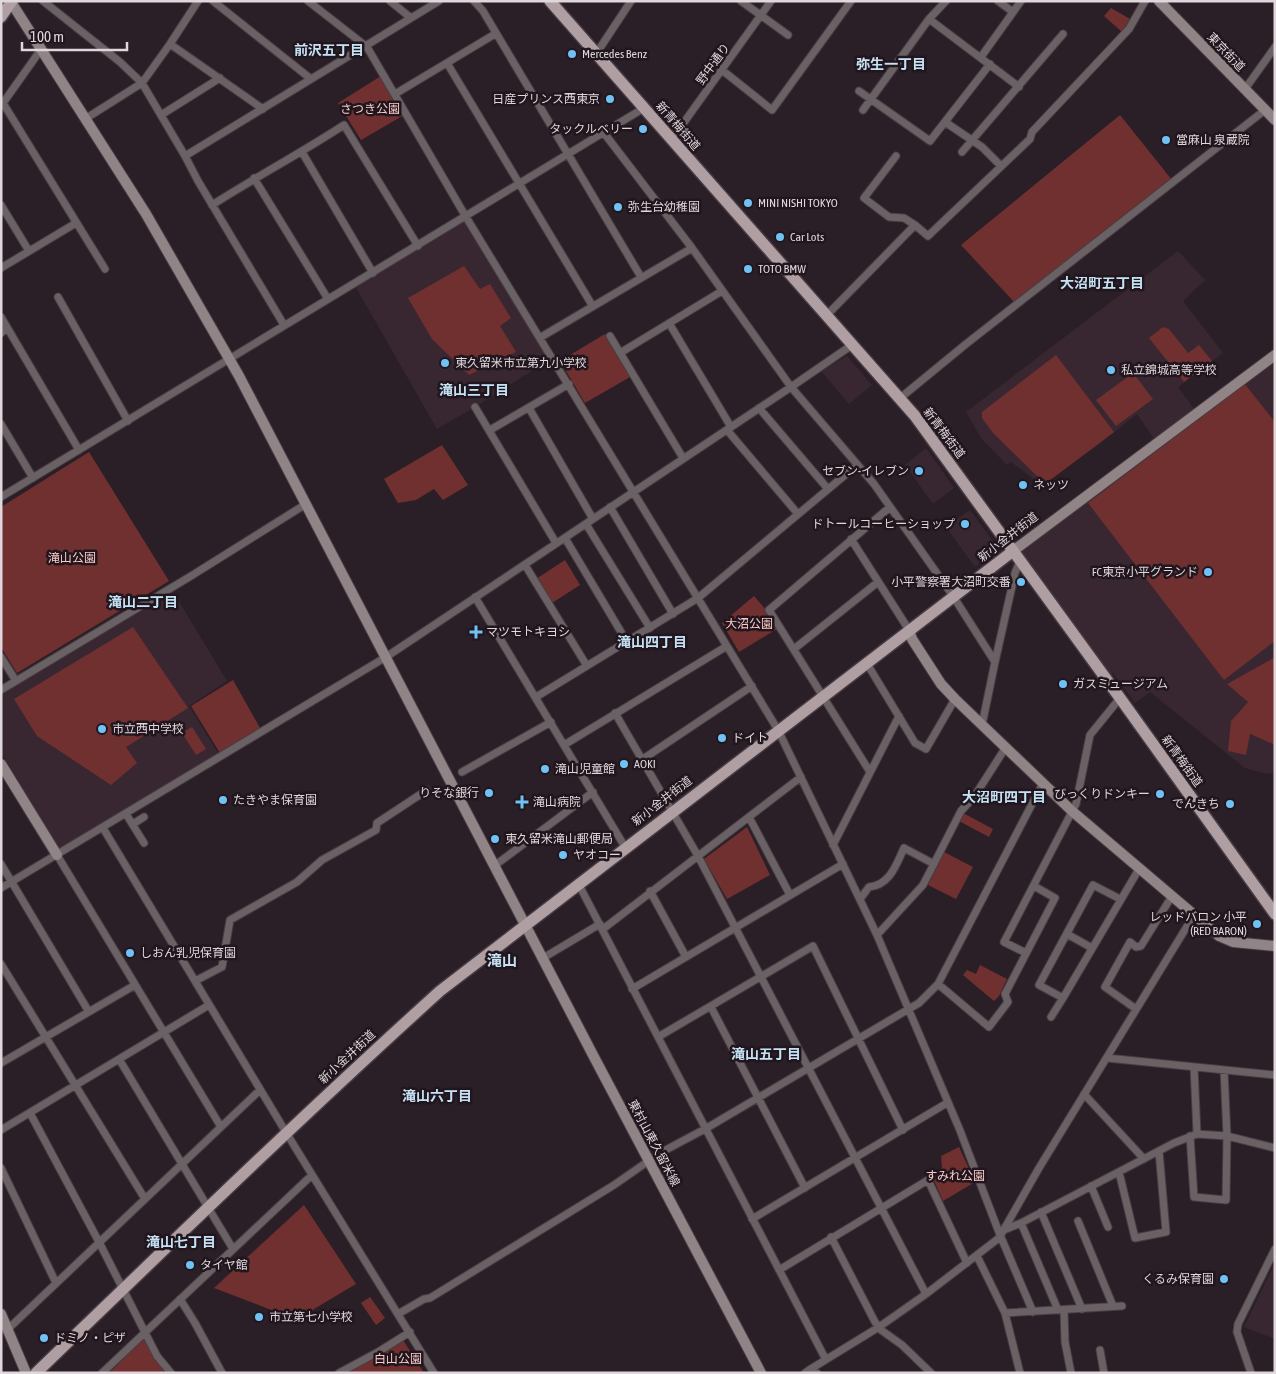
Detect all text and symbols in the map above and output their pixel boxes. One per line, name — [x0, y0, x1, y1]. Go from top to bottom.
scale bar — [22, 20, 128, 52]
text: 100 m — [30, 28, 64, 45]
street label: 東京街道 — [1204, 30, 1248, 74]
street label: 野中通り — [693, 40, 733, 88]
district label: 前沢五丁目 — [294, 42, 364, 58]
place label: Mercedes Benz — [582, 47, 648, 61]
marker: Mercedes Benz — [566, 48, 578, 60]
district label: 弥生一丁目 — [856, 56, 926, 72]
place label: 日産プリンス西東京 — [492, 92, 600, 106]
marker: 日産プリンス西東京 — [604, 93, 616, 105]
street label: 新青梅街道 — [653, 99, 703, 153]
park label: さつき公園 — [340, 102, 400, 116]
place label: タックルベリー — [549, 122, 633, 136]
marker: タックルベリー — [637, 123, 649, 135]
place label: 當麻山 泉蔵院 — [1176, 133, 1250, 147]
marker: 當麻山 泉蔵院 — [1160, 134, 1172, 146]
place label: MINI NISHI TOKYO — [758, 196, 838, 210]
marker: MINI NISHI TOKYO — [742, 197, 754, 209]
place label: 弥生台幼稚園 — [628, 200, 700, 214]
marker: 弥生台幼稚園 — [612, 201, 624, 213]
place label: Car Lots — [790, 230, 824, 244]
marker: Car Lots — [774, 231, 786, 243]
place label: TOTO BMW — [758, 262, 806, 276]
marker: TOTO BMW — [742, 263, 754, 275]
district label: 大沼町五丁目 — [1060, 275, 1144, 291]
place label: 東久留米市立第九小学校 — [455, 356, 587, 370]
marker: 東久留米市立第九小学校 — [439, 357, 451, 369]
place label: 私立錦城高等学校 — [1121, 363, 1217, 377]
marker: 私立錦城高等学校 — [1105, 364, 1117, 376]
district label: 滝山三丁目 — [439, 382, 509, 398]
street label: 新青梅街道 — [920, 405, 968, 461]
place label: セブン-イレブン — [822, 464, 909, 478]
marker: セブン-イレブン — [913, 465, 925, 477]
place label: ネッツ — [1033, 478, 1069, 492]
marker: ネッツ — [1017, 479, 1029, 491]
street label: 新小金井街道 — [975, 509, 1041, 565]
place label: ドトールコーヒーショップ — [811, 517, 955, 531]
marker: ドトールコーヒーショップ — [959, 518, 971, 530]
park label: 滝山公園 — [48, 551, 96, 565]
place label: FC東京小平グランド — [1092, 565, 1198, 579]
marker: FC東京小平グランド — [1202, 566, 1214, 578]
place label: 小平警察署大沼町交番 — [891, 575, 1011, 589]
marker: 小平警察署大沼町交番 — [1015, 576, 1027, 588]
district label: 滝山二丁目 — [108, 594, 178, 610]
park label: 大沼公園 — [725, 617, 773, 631]
place label: マツモトキヨシ — [486, 625, 570, 639]
marker: マツモトキヨシ — [470, 626, 482, 638]
district label: 滝山四丁目 — [617, 634, 687, 650]
place label: ガスミュージアム — [1073, 677, 1168, 691]
marker: ガスミュージアム — [1057, 678, 1069, 690]
place label: 市立西中学校 — [112, 722, 184, 736]
marker: 市立西中学校 — [96, 723, 108, 735]
place label: ドイト — [732, 731, 768, 745]
marker: ドイト — [716, 732, 728, 744]
street label: 新青梅街道 — [1159, 733, 1205, 789]
place label: AOKI — [634, 757, 656, 771]
marker: AOKI — [618, 758, 630, 770]
place label: 滝山児童館 — [555, 762, 615, 776]
marker: 滝山児童館 — [539, 763, 551, 775]
street label: 新小金井街道 — [629, 773, 695, 829]
place label: りそな銀行 — [419, 786, 479, 800]
marker: りそな銀行 — [483, 787, 495, 799]
place label: びっくりドンキー — [1054, 787, 1150, 801]
marker: びっくりドンキー — [1154, 788, 1166, 800]
district label: 大沼町四丁目 — [962, 789, 1046, 805]
place label: たきやま保育園 — [233, 793, 317, 807]
marker: たきやま保育園 — [217, 794, 229, 806]
marker: 滝山病院 — [515, 795, 529, 809]
place label: 滝山病院 — [533, 795, 581, 809]
place label: でんきち — [1172, 797, 1220, 811]
marker: でんきち — [1224, 798, 1236, 810]
place label: 東久留米滝山郵便局 — [505, 832, 613, 846]
marker: 東久留米滝山郵便局 — [489, 833, 501, 845]
place label: ヤオコー — [573, 848, 621, 862]
marker: ヤオコー — [557, 849, 569, 861]
place label: レッドバロン 小平 (RED BARON) — [1149, 910, 1247, 938]
marker: レッドバロン 小平 (RED BARON) — [1251, 918, 1263, 930]
place label: しおん乳児保育園 — [140, 946, 236, 960]
marker: しおん乳児保育園 — [124, 947, 136, 959]
district label: 滝山 — [487, 952, 517, 969]
street label: 新小金井街道 — [316, 1027, 378, 1087]
district label: 滝山五丁目 — [731, 1046, 801, 1062]
district label: 滝山六丁目 — [402, 1088, 472, 1104]
street label: 東村山東久留米線 — [625, 1097, 683, 1189]
park label: すみれ公園 — [925, 1169, 985, 1183]
district label: 滝山七丁目 — [146, 1234, 216, 1250]
place label: タイヤ館 — [200, 1258, 248, 1272]
marker: タイヤ館 — [184, 1259, 196, 1271]
place label: くるみ保育園 — [1142, 1272, 1214, 1286]
marker: くるみ保育園 — [1218, 1273, 1230, 1285]
place label: 市立第七小学校 — [269, 1310, 353, 1324]
marker: 市立第七小学校 — [253, 1311, 265, 1323]
place label: ドミノ・ピザ — [54, 1331, 126, 1345]
marker: ドミノ・ピザ — [38, 1332, 50, 1344]
park label: 白山公園 — [374, 1352, 422, 1366]

